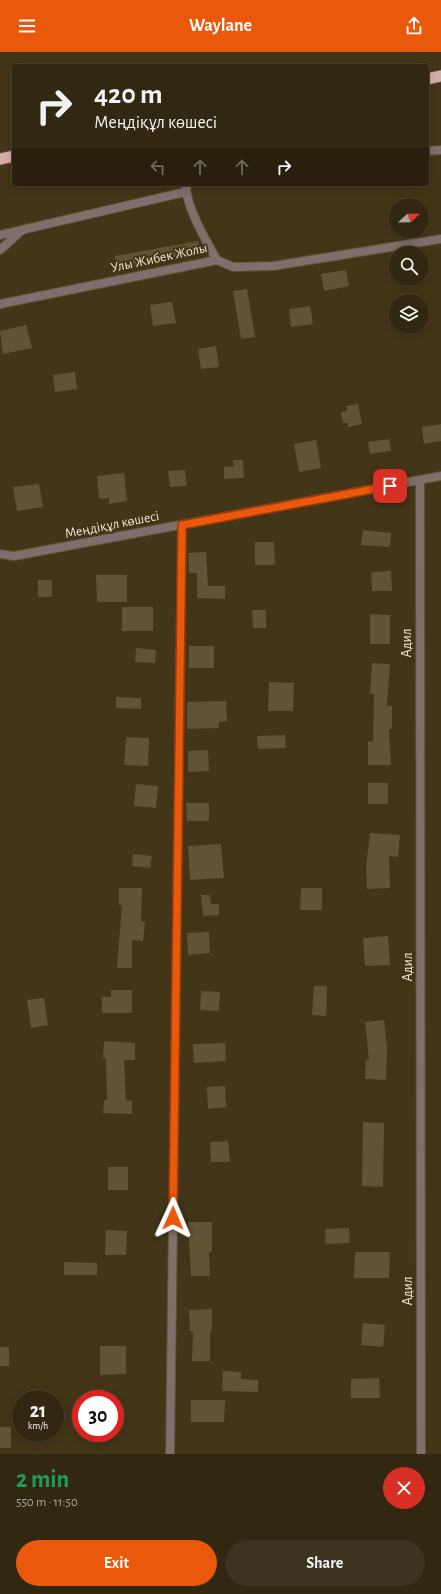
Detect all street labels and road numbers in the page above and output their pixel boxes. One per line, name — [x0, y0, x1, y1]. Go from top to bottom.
street label: Улы Жибек Жолы — [110, 241, 208, 275]
street label: Меңдіқұл көшесі — [64, 509, 160, 541]
street label: Адил — [400, 628, 414, 658]
street label: Адил — [401, 952, 415, 982]
street label: Адил — [401, 1276, 415, 1306]

